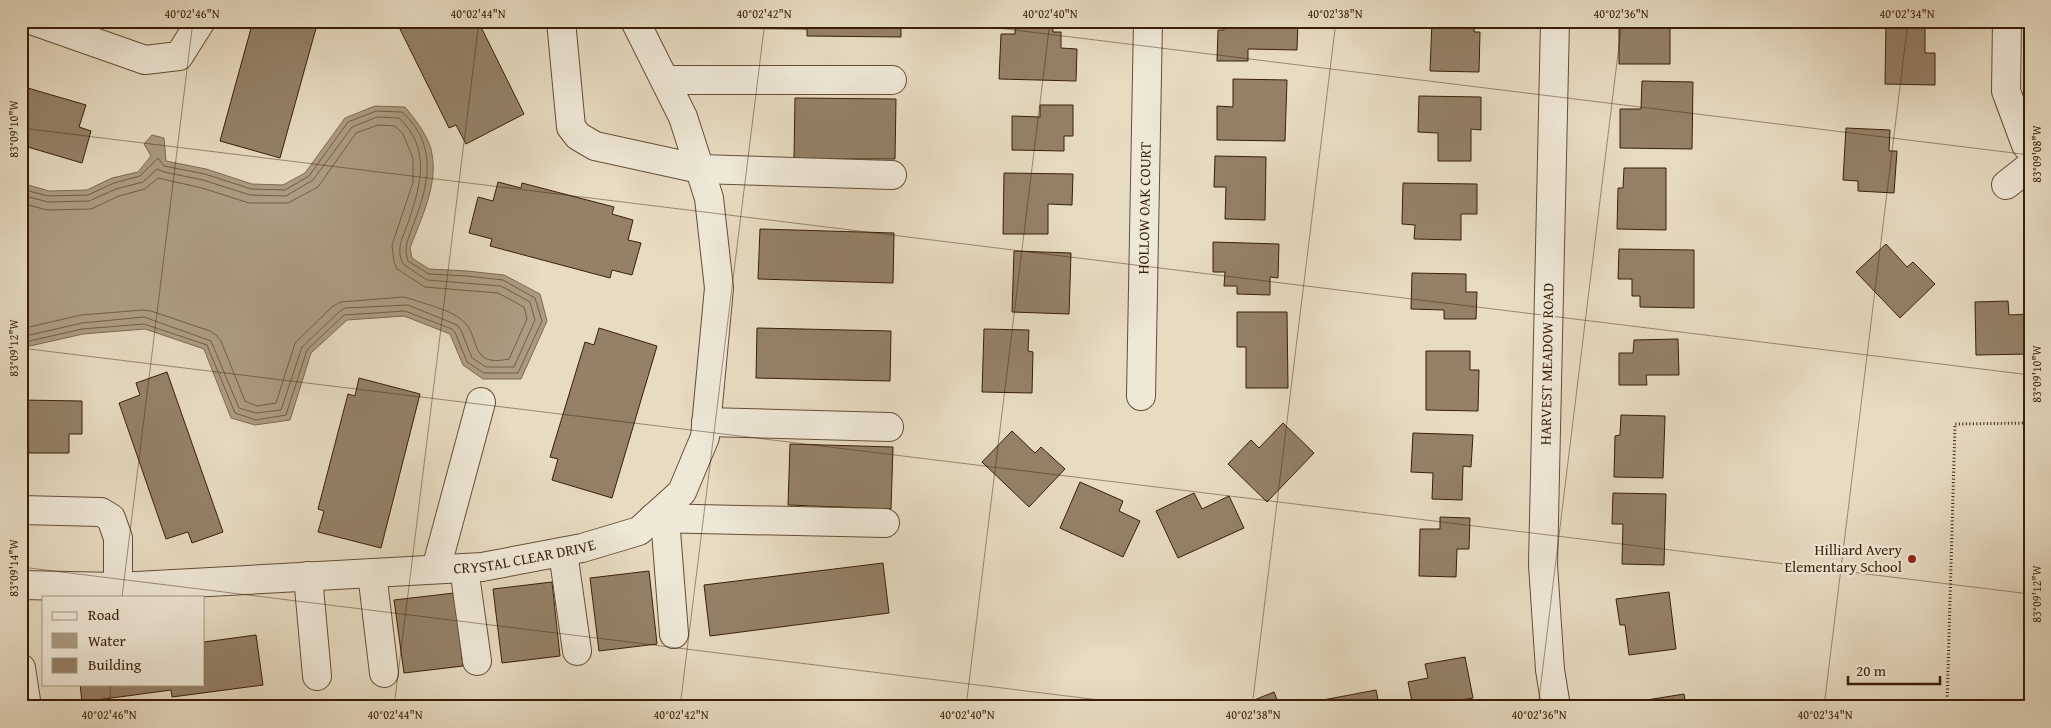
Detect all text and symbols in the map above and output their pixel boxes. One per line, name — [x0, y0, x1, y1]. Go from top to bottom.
text: 40°02'46"N — [164, 5, 220, 22]
text: 40°02'44"N — [450, 5, 506, 22]
text: 40°02'42"N — [736, 5, 792, 22]
text: 40°02'40"N — [1022, 5, 1078, 22]
text: 40°02'38"N — [1307, 5, 1363, 22]
text: 40°02'36"N — [1593, 5, 1649, 22]
text: 40°02'34"N — [1879, 5, 1935, 22]
text: 83°09'10"W — [5, 99, 22, 158]
text: 83°09'08"W — [2028, 124, 2045, 183]
street label: HOLLOW OAK COURT — [1132, 141, 1156, 275]
street label: HARVEST MEADOW ROAD — [1535, 283, 1558, 445]
text: 83°09'12"W — [5, 318, 22, 377]
text: 83°09'10"W — [2028, 344, 2045, 403]
street label: CRYSTAL CLEAR DRIVE — [453, 533, 598, 579]
text: 83°09'14"W — [5, 538, 22, 597]
place label: Hilliard Avery Elementary School — [1784, 539, 1903, 577]
marker: Hilliard Avery Elementary School — [1906, 553, 1918, 565]
text: 83°09'12"W — [2028, 564, 2045, 623]
legend — [42, 596, 205, 686]
text: Road — [88, 604, 119, 625]
text: Water — [88, 630, 126, 651]
scale bar — [1848, 653, 1941, 685]
text: Building — [88, 654, 142, 675]
text: 20 m — [1856, 660, 1887, 681]
text: 40°02'46"N — [81, 706, 137, 723]
text: 40°02'44"N — [367, 706, 423, 723]
text: 40°02'42"N — [653, 706, 709, 723]
text: 40°02'40"N — [939, 706, 995, 723]
text: 40°02'38"N — [1225, 706, 1281, 723]
text: 40°02'36"N — [1511, 706, 1567, 723]
text: 40°02'34"N — [1797, 706, 1853, 723]

